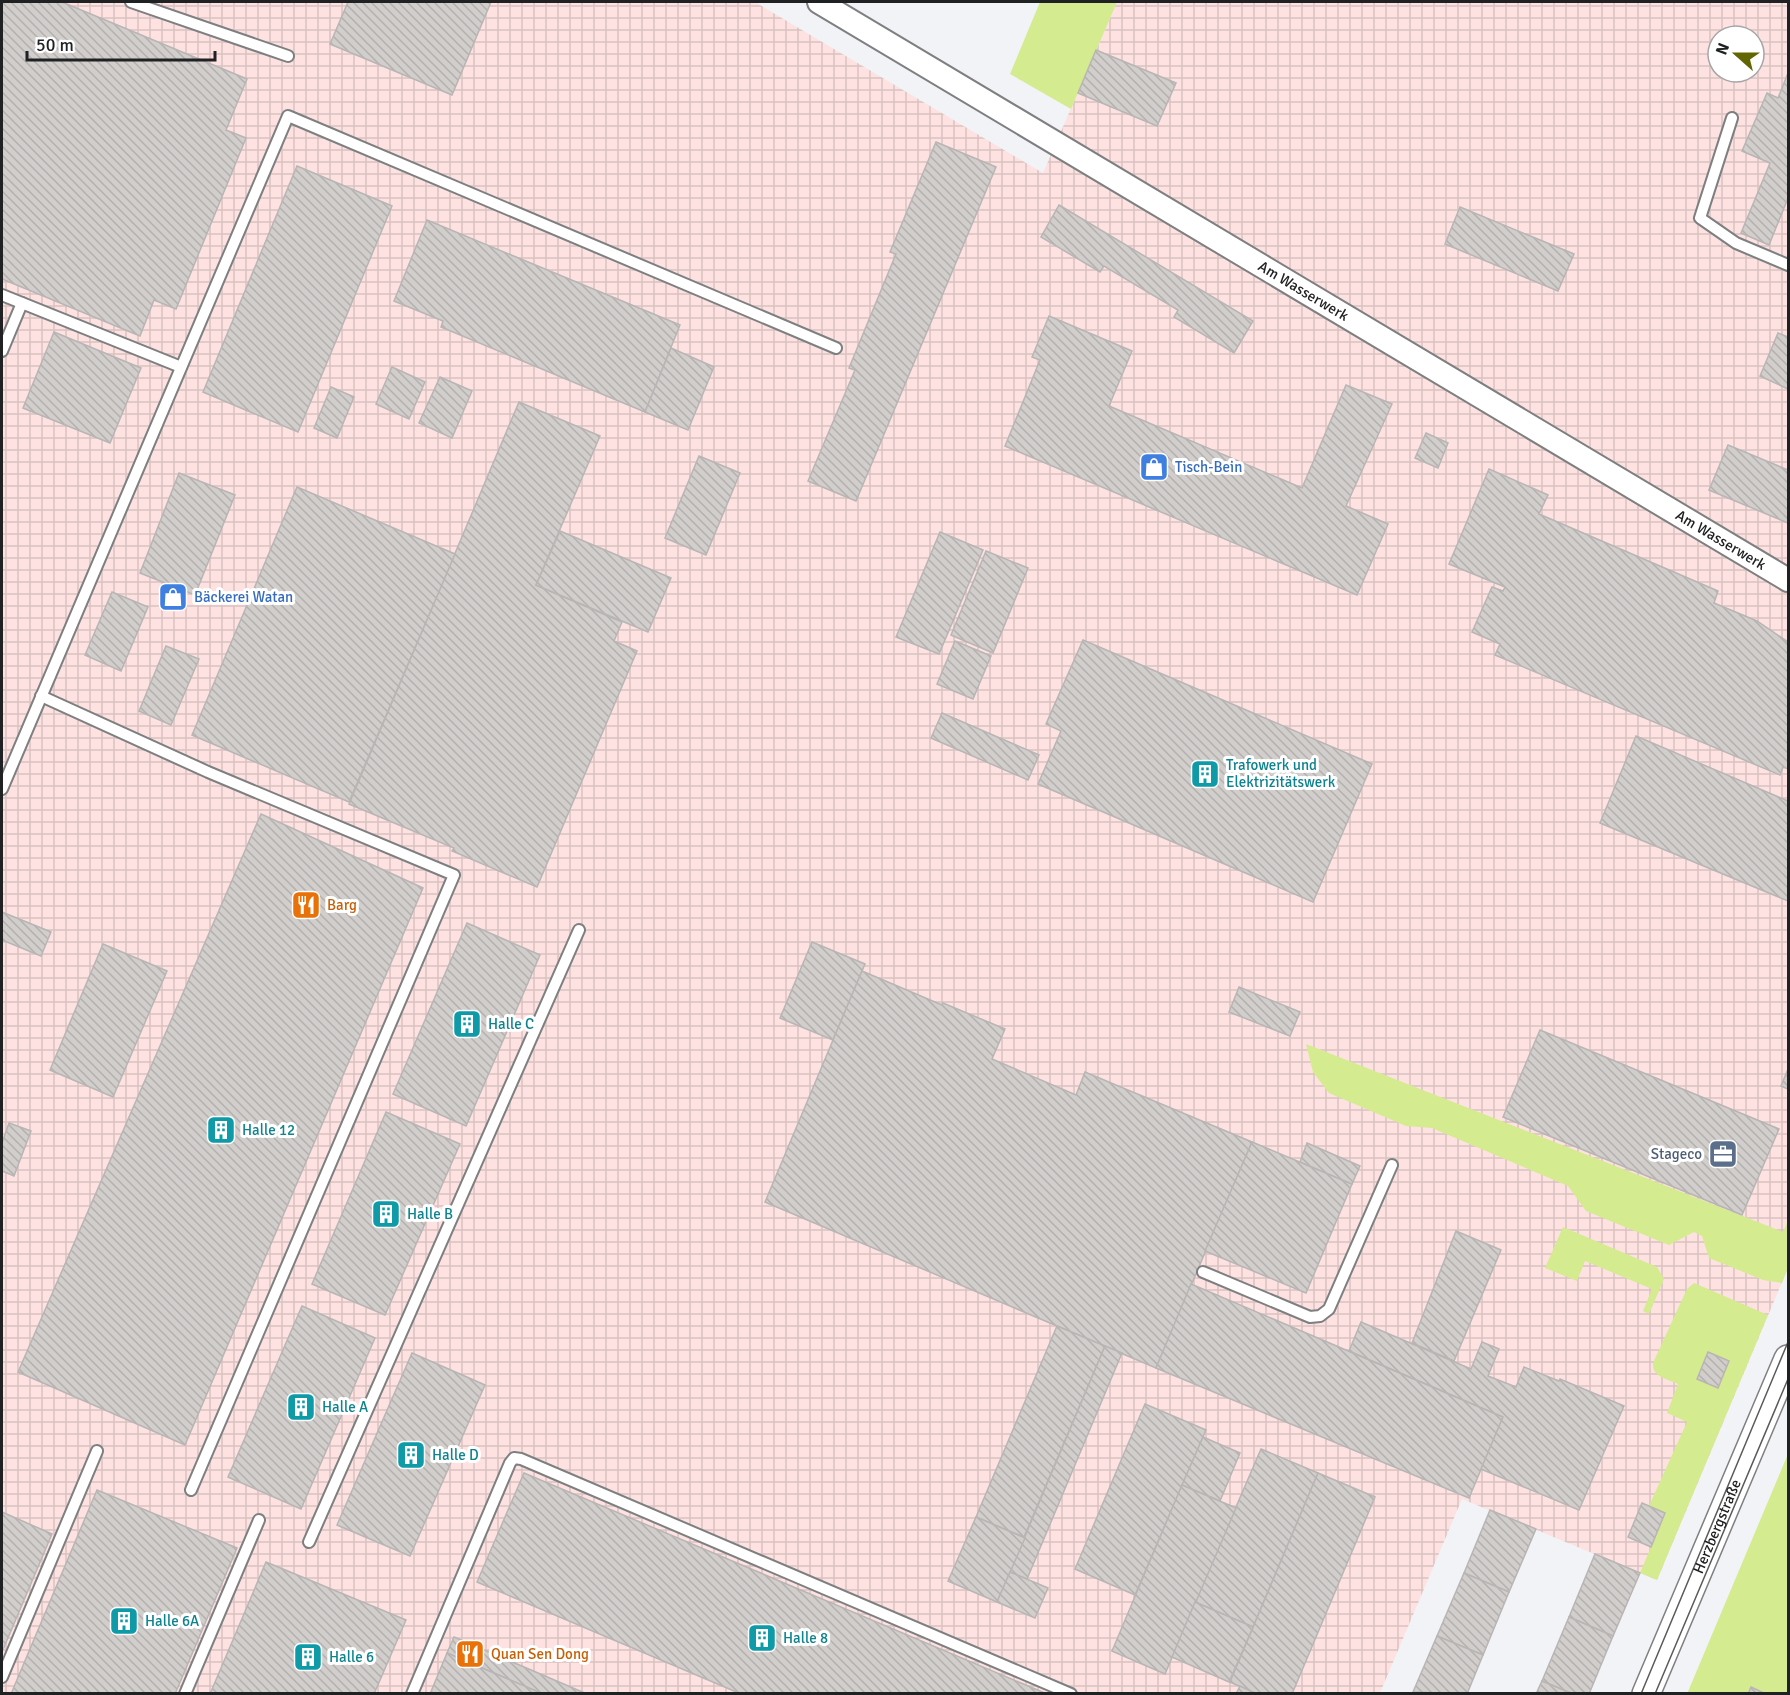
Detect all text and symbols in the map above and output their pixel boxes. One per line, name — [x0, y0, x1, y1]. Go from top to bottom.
scale bar — [27, 24, 214, 62]
north arrow — [1706, 24, 1766, 84]
text: 50 m — [36, 34, 74, 56]
text: N — [1712, 40, 1734, 58]
street label: Am Wasserwerk — [1255, 257, 1352, 325]
shop icon: Tisch-Bein — [1138, 451, 1170, 483]
place label: Tisch-Bein — [1175, 458, 1242, 476]
street label: Am Wasserwerk — [1672, 506, 1770, 574]
shop icon: Bäckerei Watan — [157, 581, 189, 613]
place label: Bäckerei Watan — [194, 588, 293, 606]
place label: Trafowerk und Elektrizitätswerk — [1226, 756, 1336, 791]
building icon: Trafowerk und Elektrizitätswerk — [1189, 758, 1221, 790]
restaurant icon: Barg — [290, 889, 322, 921]
place label: Barg — [327, 896, 357, 914]
building icon: Halle C — [451, 1008, 483, 1040]
place label: Halle C — [488, 1015, 534, 1033]
building icon: Halle 12 — [205, 1114, 237, 1146]
place label: Halle 12 — [242, 1121, 295, 1139]
office icon: Stageco — [1707, 1138, 1739, 1170]
place label: Stageco — [1651, 1145, 1702, 1163]
building icon: Halle B — [370, 1198, 402, 1230]
place label: Halle B — [407, 1205, 453, 1223]
building icon: Halle A — [285, 1391, 317, 1423]
place label: Halle A — [322, 1398, 368, 1416]
building icon: Halle D — [395, 1439, 427, 1471]
place label: Halle D — [432, 1446, 479, 1464]
street label: Herzbergstraße — [1689, 1477, 1745, 1576]
building icon: Halle 6A — [108, 1605, 140, 1637]
place label: Halle 6A — [145, 1612, 199, 1630]
building icon: Halle 8 — [746, 1622, 778, 1654]
place label: Halle 8 — [783, 1629, 828, 1647]
restaurant icon: Quan Sen Dong — [454, 1638, 486, 1670]
building icon: Halle 6 — [292, 1641, 324, 1673]
place label: Quan Sen Dong — [491, 1645, 589, 1663]
place label: Halle 6 — [329, 1648, 374, 1666]

